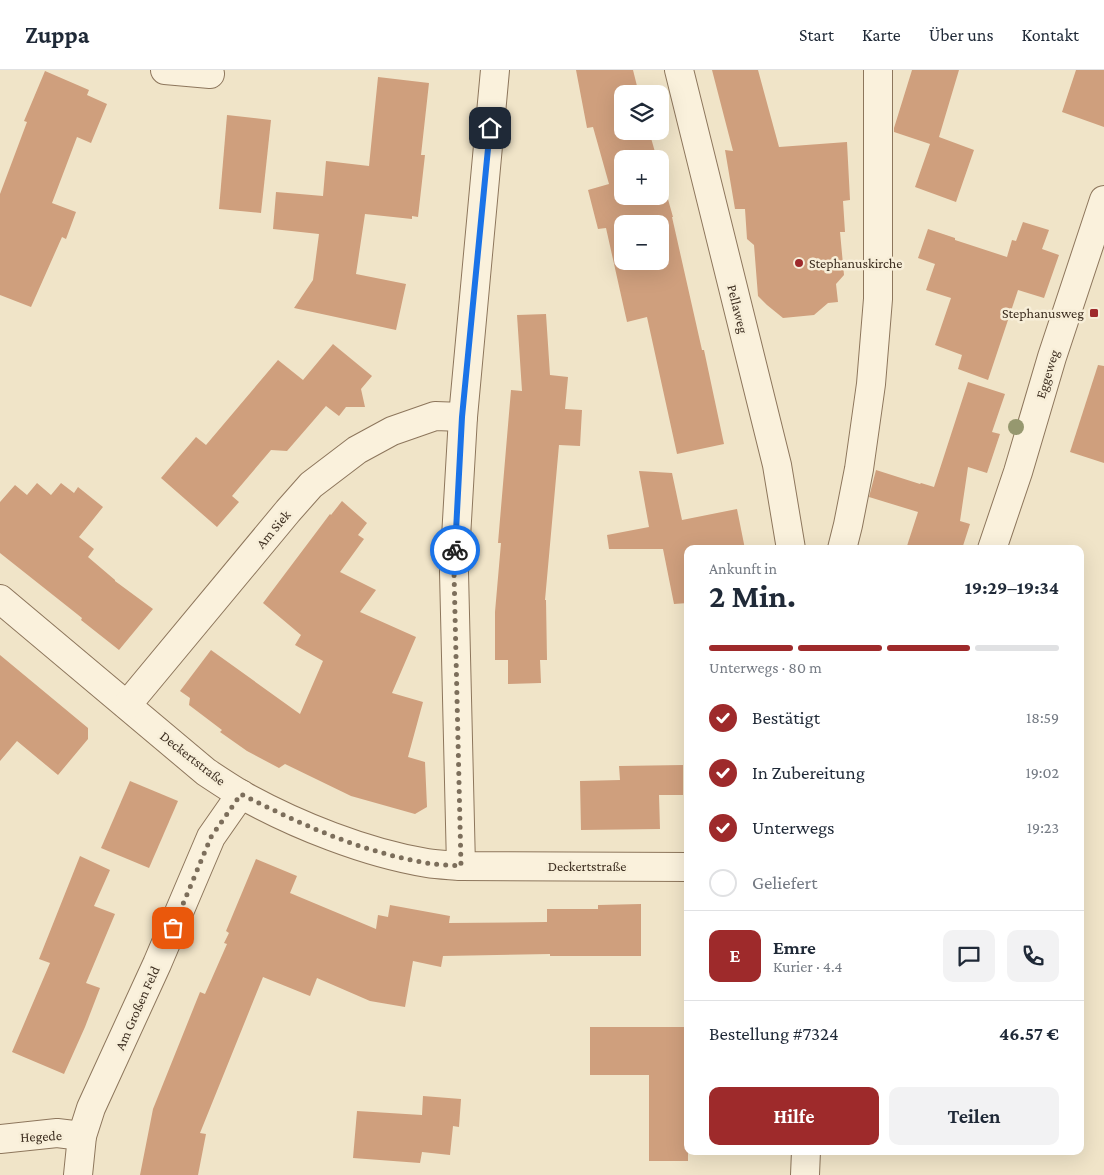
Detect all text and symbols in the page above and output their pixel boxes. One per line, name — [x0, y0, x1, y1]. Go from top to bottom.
text: Zuppa — [25, 21, 89, 48]
text: Start — [799, 25, 834, 45]
text: Karte — [862, 25, 901, 45]
text: Über uns — [929, 25, 994, 45]
text: Kontakt — [1022, 25, 1079, 45]
map controls — [614, 85, 669, 270]
button: layers — [614, 85, 669, 140]
pin — [469, 107, 511, 149]
icon: home — [476, 114, 504, 142]
button: + — [614, 150, 669, 205]
button: − — [614, 215, 669, 270]
place label: Stephanuskirche — [809, 255, 902, 271]
marker: Stephanuskirche — [793, 257, 805, 269]
street label: Pellaweg — [724, 283, 752, 335]
place label: Stephanusweg — [1002, 305, 1084, 321]
marker: Stephanusweg — [1088, 307, 1100, 319]
street label: Eggeweg — [1032, 347, 1062, 400]
street label: Am Siek — [252, 506, 294, 551]
courier — [430, 525, 480, 575]
icon: bike — [441, 536, 469, 564]
text: Ankunft in — [709, 560, 777, 577]
text: 19:29–19:34 — [965, 577, 1059, 598]
text: 2 Min. — [709, 578, 796, 614]
text: Unterwegs · 80 m — [709, 659, 822, 676]
icon: check — [709, 704, 737, 732]
text: Bestätigt — [752, 707, 820, 728]
text: 18:59 — [1026, 709, 1059, 726]
street label: Deckertstraße — [157, 727, 229, 789]
icon: check — [709, 759, 737, 787]
text: In Zubereitung — [752, 762, 865, 783]
text: 19:02 — [1025, 764, 1059, 781]
icon: check — [709, 814, 737, 842]
text: Unterwegs — [752, 817, 835, 838]
text: 19:23 — [1027, 819, 1059, 836]
street label: Deckertstraße — [548, 858, 626, 874]
text: Geliefert — [752, 872, 818, 893]
pin — [152, 907, 194, 949]
icon: bag — [159, 914, 187, 942]
button: chat — [943, 930, 995, 982]
button: phone — [1007, 930, 1059, 982]
text: Emre — [773, 937, 816, 958]
text: E — [730, 945, 740, 966]
text: Kurier · 4.4 — [773, 958, 842, 975]
street label: Am Großen Feld — [111, 963, 163, 1052]
text: Bestellung #7324 — [709, 1023, 839, 1044]
text: 46.57 € — [999, 1023, 1059, 1044]
button: Hilfe — [709, 1087, 879, 1145]
button: Teilen — [889, 1087, 1059, 1145]
street label: Hegede — [20, 1127, 62, 1145]

